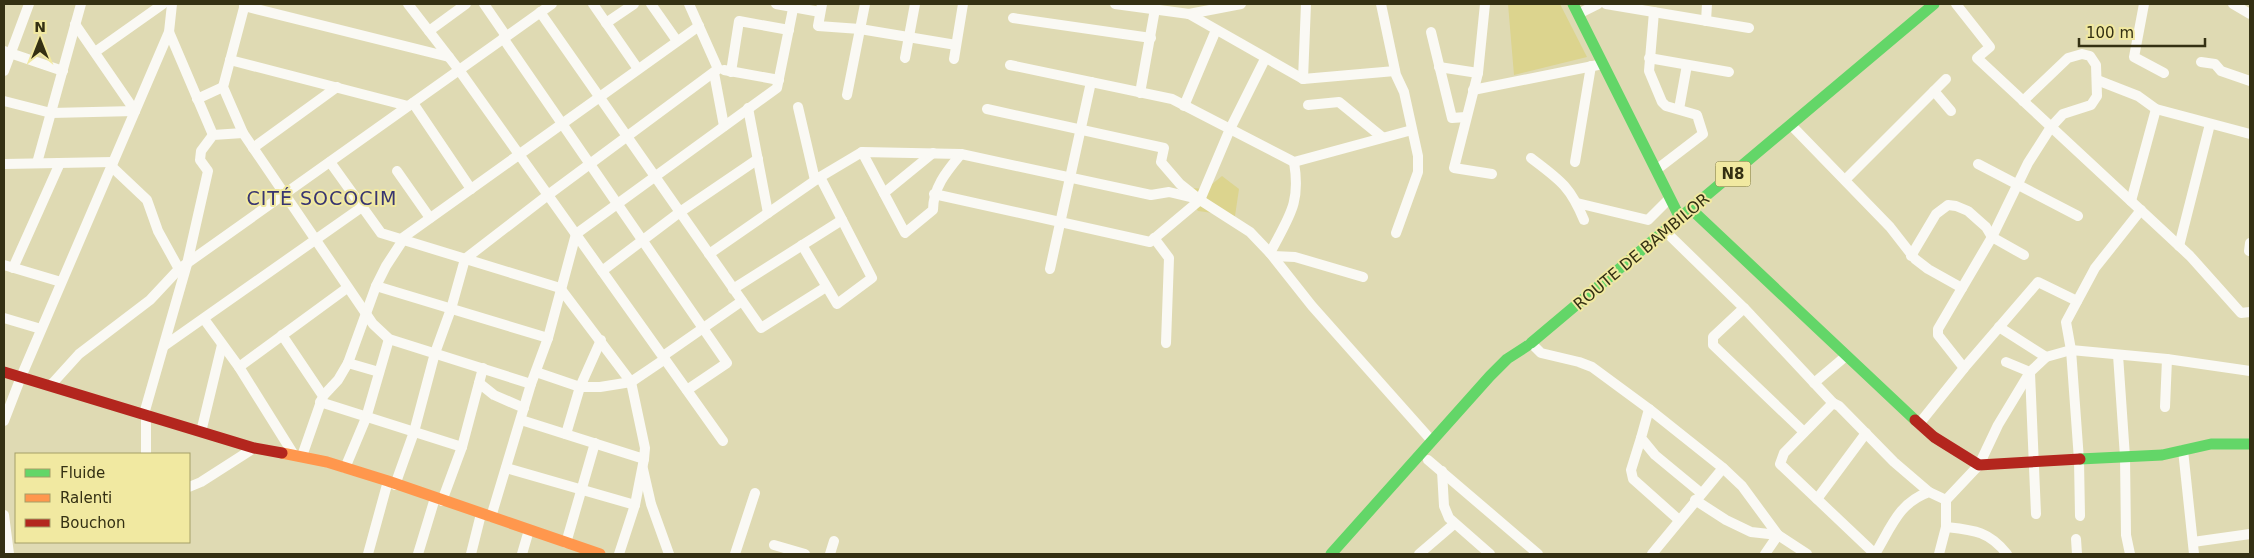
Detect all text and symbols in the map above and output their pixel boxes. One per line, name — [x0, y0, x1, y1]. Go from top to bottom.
north arrow — [15, 15, 65, 65]
scale bar — [2079, 15, 2205, 47]
text: N — [34, 19, 46, 35]
text: 100 m — [2086, 24, 2134, 42]
road number: N8 — [1716, 162, 1750, 186]
district label: CITÉ SOCOCIM — [246, 187, 398, 209]
street label: ROUTE DE BAMBILOR — [1570, 189, 1713, 314]
legend — [15, 453, 190, 543]
text: Fluide — [60, 464, 105, 482]
text: Ralenti — [60, 489, 112, 507]
text: Bouchon — [60, 514, 125, 532]

